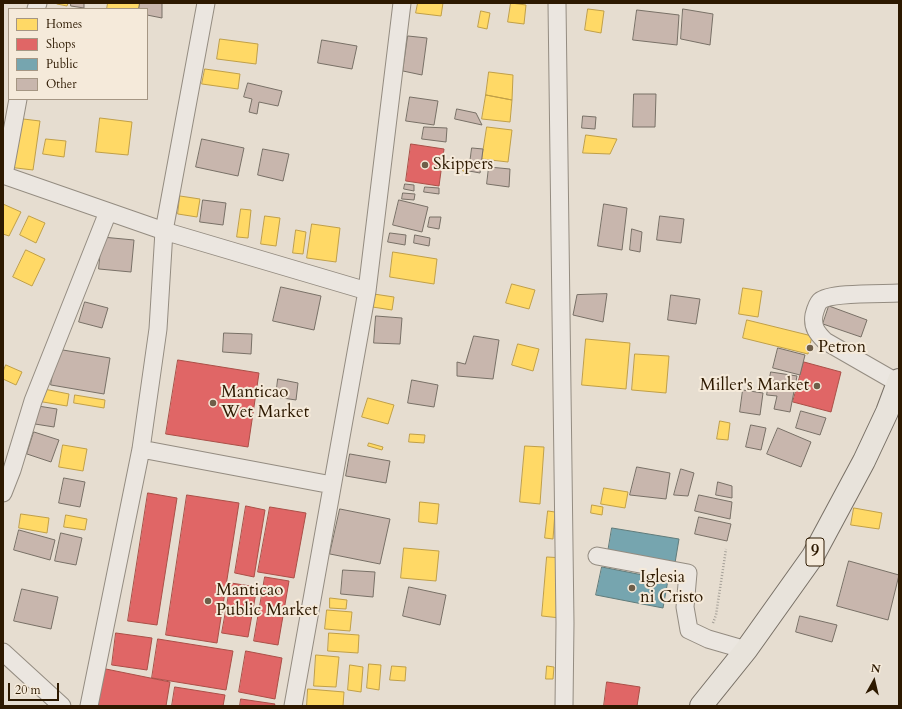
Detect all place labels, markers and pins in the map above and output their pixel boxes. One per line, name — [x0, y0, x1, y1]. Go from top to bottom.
place label: Skippers — [433, 155, 493, 175]
marker: Skippers — [420, 160, 430, 170]
place label: Petron — [818, 338, 866, 358]
marker: Petron — [805, 343, 815, 353]
place label: Miller's Market — [700, 376, 809, 396]
marker: Miller's Market — [812, 381, 822, 391]
place label: Manticao Wet Market — [221, 383, 309, 423]
marker: Manticao Wet Market — [208, 398, 218, 408]
place label: Iglesia ni Cristo — [640, 568, 703, 608]
place label: Manticao Public Market — [216, 581, 318, 621]
marker: Iglesia ni Cristo — [627, 583, 637, 593]
marker: Manticao Public Market — [203, 596, 213, 606]

